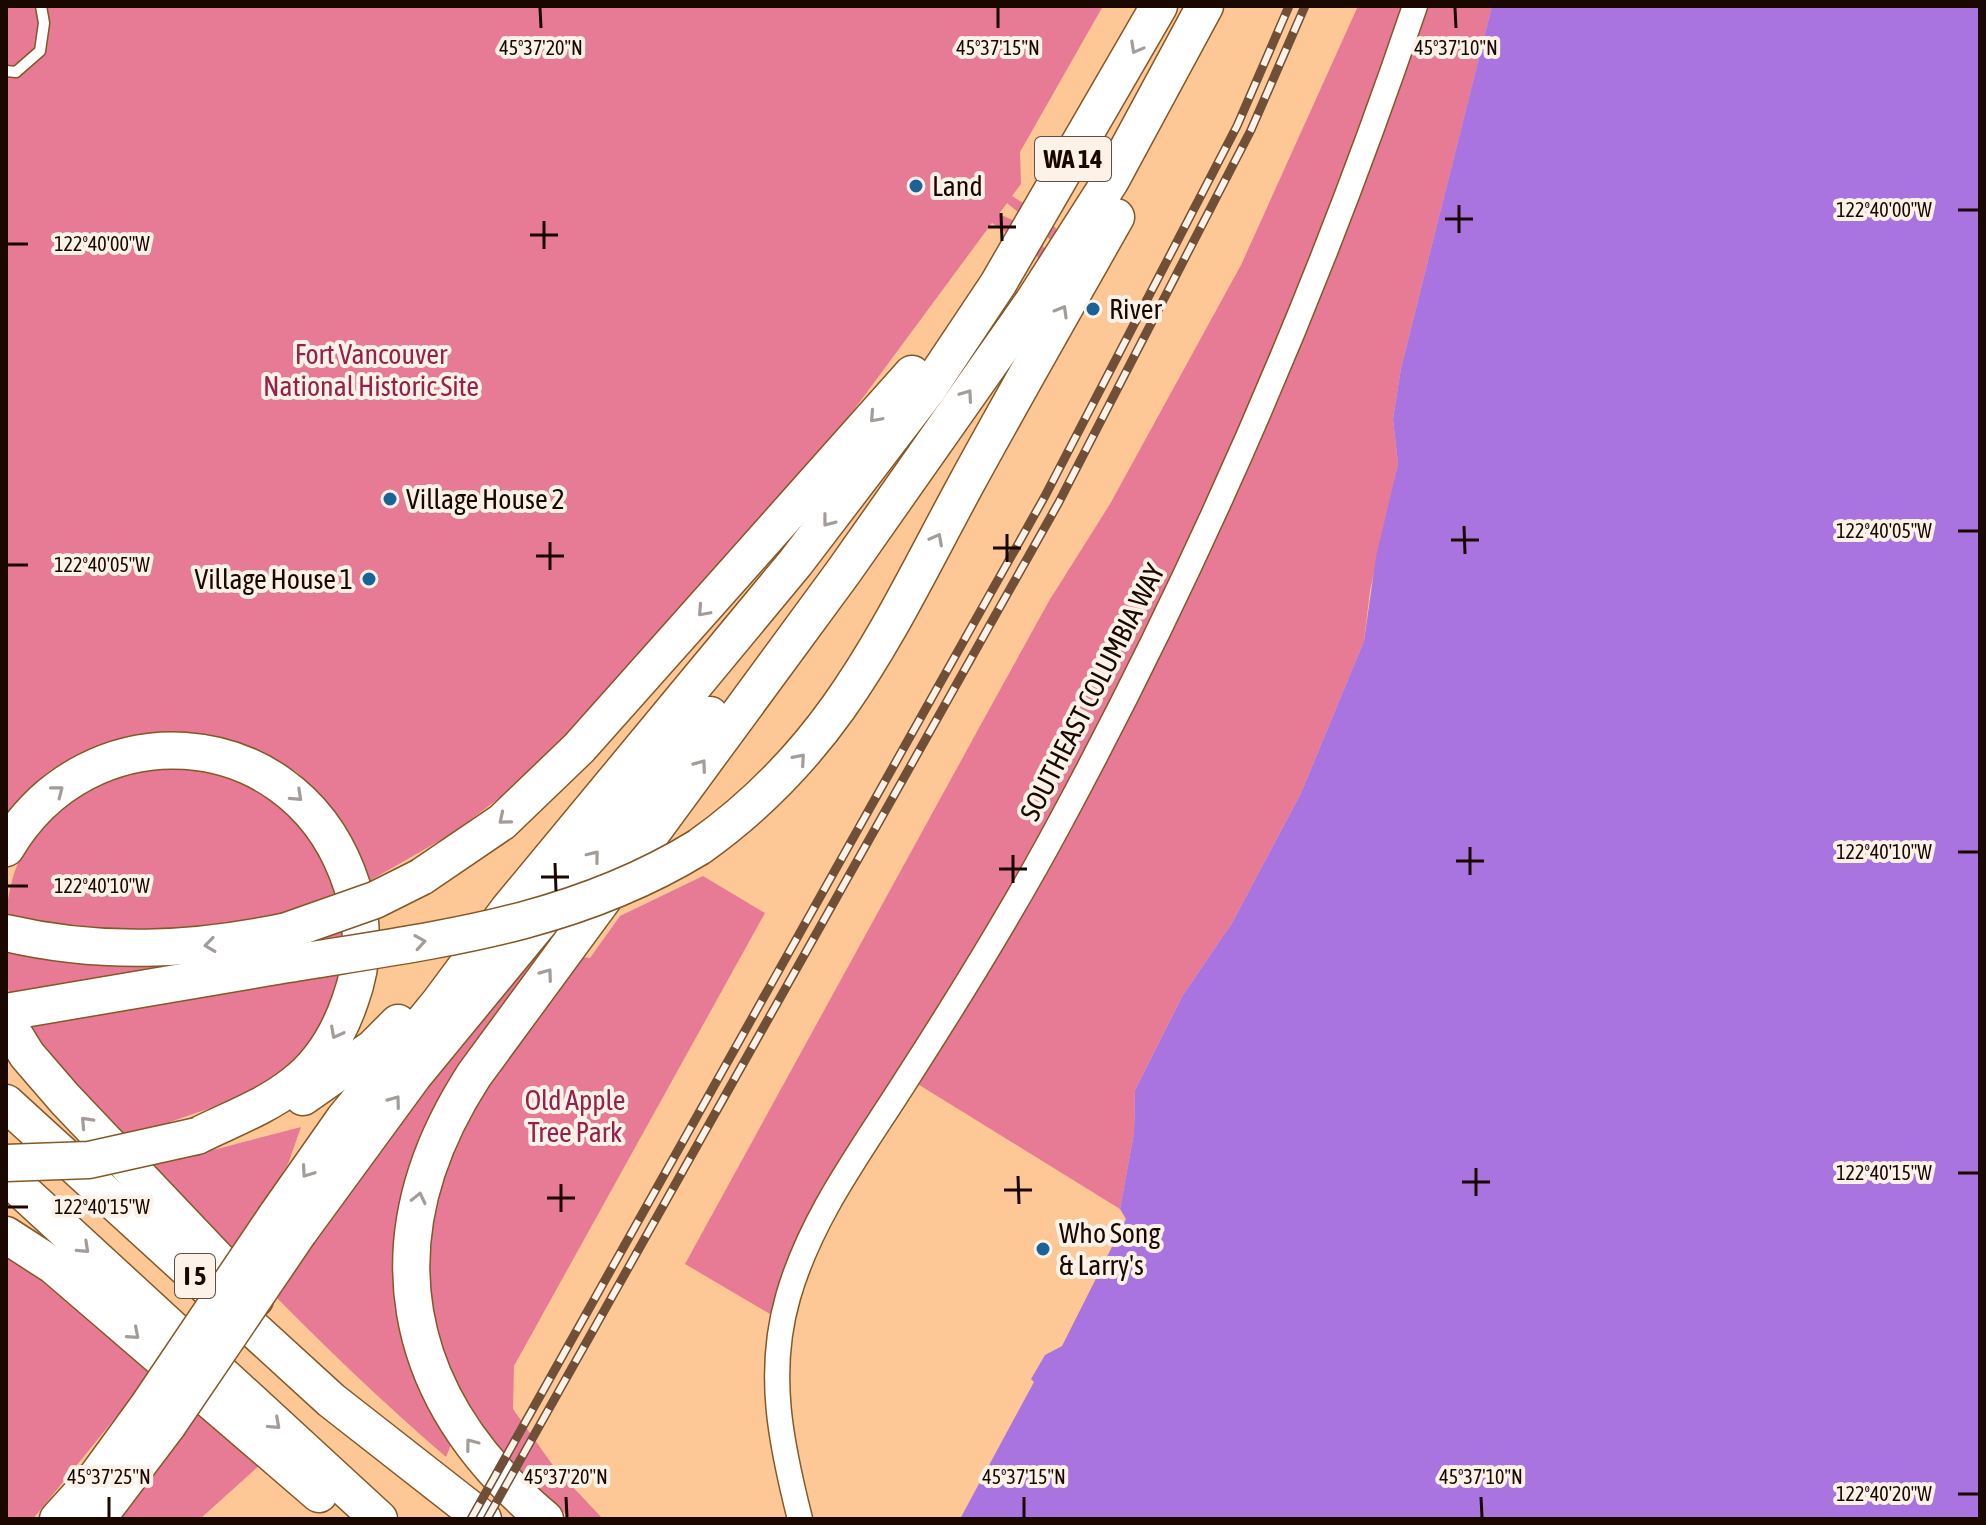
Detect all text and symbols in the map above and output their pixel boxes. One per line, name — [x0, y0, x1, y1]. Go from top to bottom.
text: 45°37'20"N — [499, 36, 583, 59]
text: 45°37'15"N — [956, 36, 1040, 59]
text: 45°37'10"N — [1414, 36, 1498, 59]
one-way arrow — [1130, 39, 1146, 54]
road number: WA 14 — [1035, 137, 1111, 181]
place label: Land — [932, 170, 983, 202]
marker: Land — [907, 177, 925, 195]
text: 122°40'00"W — [1836, 198, 1932, 221]
text: 122°40'00"W — [54, 232, 150, 255]
place label: River — [1109, 293, 1162, 325]
marker: River — [1084, 300, 1102, 318]
one-way arrow — [1052, 306, 1068, 320]
park label: Fort Vancouver National Historic Site — [263, 338, 479, 402]
one-way arrow — [957, 389, 972, 403]
one-way arrow — [871, 407, 885, 422]
place label: Village House 2 — [406, 483, 565, 515]
marker: Village House 2 — [381, 490, 399, 508]
one-way arrow — [824, 512, 838, 527]
text: 122°40'05"W — [1836, 519, 1932, 542]
one-way arrow — [927, 533, 942, 547]
text: 122°40'05"W — [54, 553, 150, 576]
street label: SOUTHEAST COLUMBIA WAY — [1013, 558, 1171, 826]
place label: Village House 1 — [194, 563, 353, 595]
marker: Village House 1 — [360, 570, 378, 588]
one-way arrow — [698, 601, 712, 616]
one-way arrow — [790, 754, 805, 769]
one-way arrow — [692, 759, 706, 774]
one-way arrow — [49, 786, 63, 801]
one-way arrow — [287, 787, 302, 801]
one-way arrow — [499, 809, 513, 824]
text: 122°40'10"W — [1836, 840, 1932, 863]
one-way arrow — [584, 851, 599, 865]
text: 122°40'10"W — [54, 874, 150, 897]
one-way arrow — [413, 934, 427, 951]
one-way arrow — [203, 936, 217, 953]
one-way arrow — [537, 968, 552, 983]
one-way arrow — [331, 1024, 346, 1039]
park label: Old Apple Tree Park — [525, 1084, 625, 1148]
one-way arrow — [385, 1096, 399, 1110]
one-way arrow — [81, 1117, 96, 1131]
text: 122°40'15"W — [1836, 1161, 1932, 1184]
one-way arrow — [302, 1164, 317, 1178]
one-way arrow — [410, 1191, 427, 1205]
text: 122°40'15"W — [54, 1195, 150, 1218]
place label: Who Song & Larry's — [1059, 1217, 1160, 1281]
one-way arrow — [75, 1238, 89, 1253]
marker: Who Song & Larry's — [1034, 1240, 1052, 1258]
road number: I 5 — [175, 1254, 215, 1298]
one-way arrow — [124, 1324, 139, 1339]
one-way arrow — [266, 1414, 281, 1428]
one-way arrow — [467, 1438, 481, 1453]
text: 45°37'25"N — [67, 1465, 151, 1488]
text: 45°37'20"N — [524, 1465, 608, 1488]
text: 45°37'15"N — [982, 1465, 1066, 1488]
text: 45°37'10"N — [1439, 1465, 1523, 1488]
text: 122°40'20"W — [1836, 1482, 1932, 1505]

